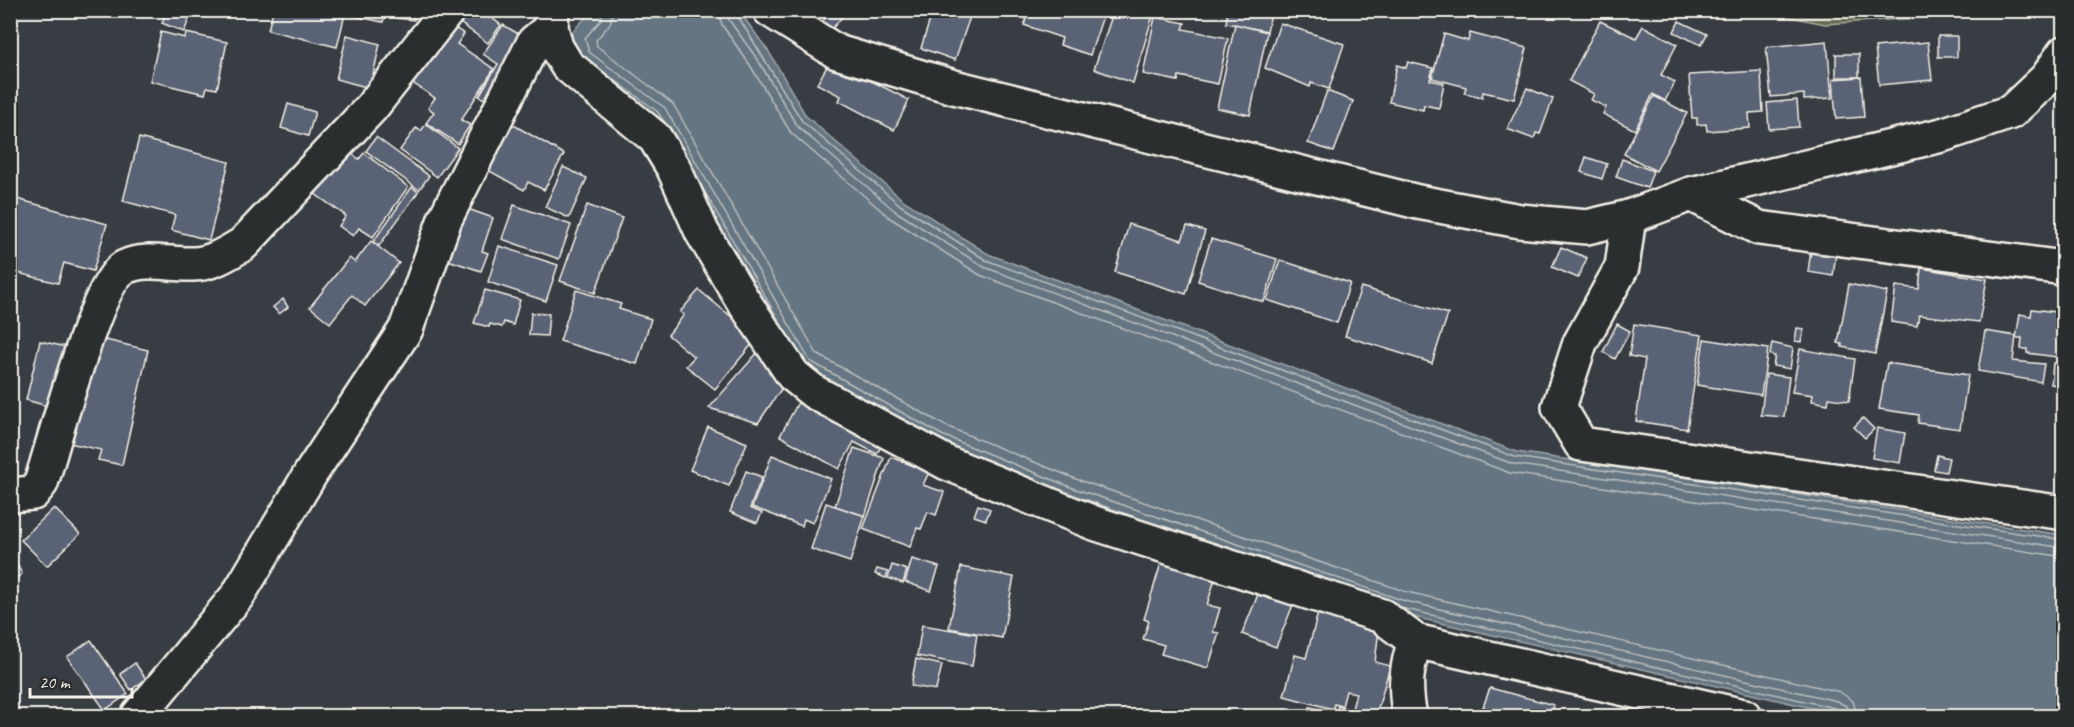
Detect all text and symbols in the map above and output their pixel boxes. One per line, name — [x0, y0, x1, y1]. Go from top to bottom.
scale bar — [30, 661, 132, 699]
text: 20 m — [39, 671, 72, 693]

